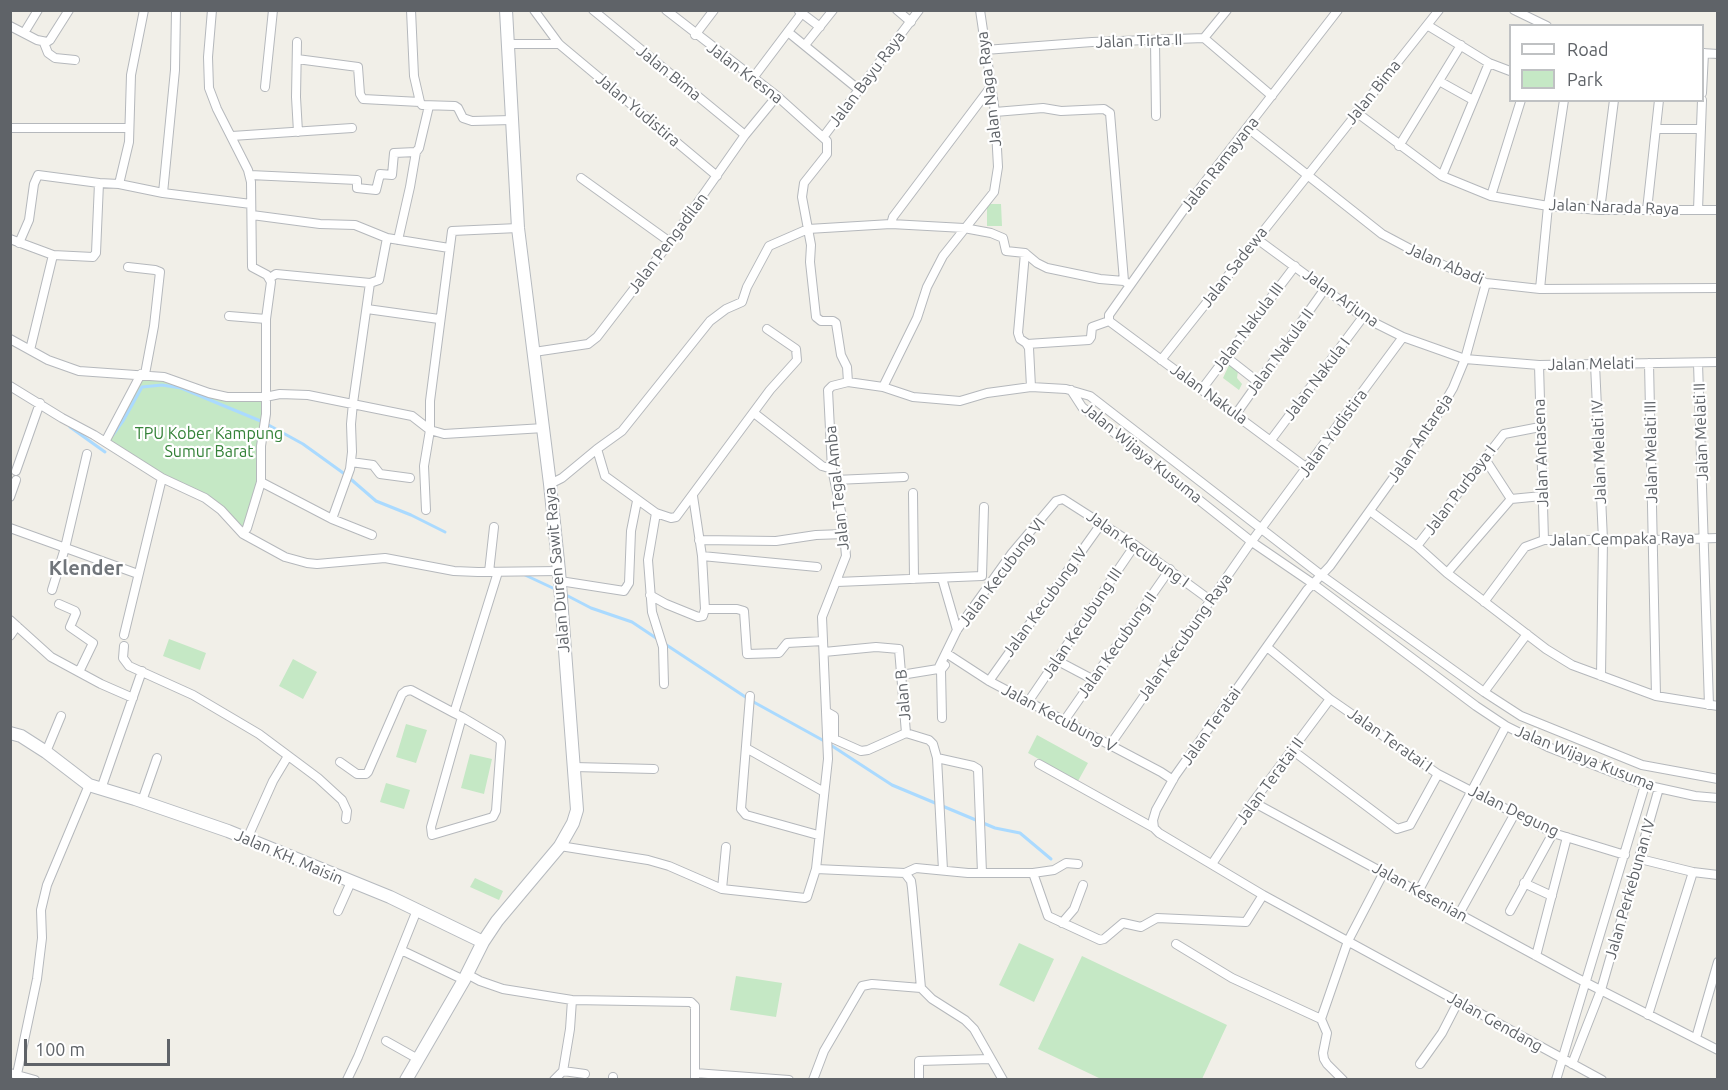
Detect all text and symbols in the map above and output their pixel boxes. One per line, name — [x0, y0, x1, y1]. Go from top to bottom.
legend — [1509, 24, 1704, 102]
street label: Jalan Bayu Raya — [825, 28, 909, 130]
street label: Jalan Naga Raya — [972, 30, 1006, 148]
street label: Jalan Tirta II — [1095, 30, 1183, 52]
street label: Jalan Kresna — [703, 38, 787, 108]
text: Road — [1567, 39, 1609, 59]
street label: Jalan Bima — [633, 41, 705, 105]
street label: Jalan Bima — [1341, 56, 1405, 128]
street label: Jalan Yudistira — [592, 69, 684, 151]
text: Park — [1567, 69, 1603, 89]
street label: Jalan Ramayana — [1177, 113, 1263, 215]
street label: Jalan Pengadilan — [624, 189, 712, 297]
street label: Jalan Narada Raya — [1548, 195, 1680, 219]
street label: Jalan Sadewa — [1197, 223, 1271, 311]
street label: Jalan Abadi — [1403, 239, 1487, 289]
street label: Jalan Arjuna — [1299, 265, 1383, 331]
street label: Jalan Nakula III — [1208, 279, 1288, 375]
street label: Jalan Nakula II — [1242, 305, 1318, 399]
street label: Jalan Nakula I — [1280, 334, 1354, 424]
street label: Jalan Melati — [1547, 354, 1635, 374]
street label: Jalan Nakula — [1167, 360, 1251, 428]
street label: Jalan Melati II — [1690, 382, 1712, 482]
street label: Jalan Yudistira — [1295, 385, 1371, 481]
street label: Jalan Antareja — [1383, 390, 1457, 486]
street label: Jalan Antasena — [1530, 398, 1552, 508]
street label: Jalan Wijaya Kusuma — [1078, 399, 1206, 507]
street label: Jalan Melati IV — [1588, 399, 1610, 505]
street label: Jalan Melati III — [1641, 401, 1661, 503]
park label: TPU Kober Kampung Sumur Barat — [135, 424, 283, 462]
street label: Jalan Tegal Amba — [821, 425, 853, 551]
street label: Jalan Purbaya I — [1420, 441, 1500, 539]
street label: Jalan Duren Sawit Raya — [540, 486, 574, 654]
street label: Jalan Kecubung I — [1083, 506, 1193, 592]
street label: Jalan Kecubung VI — [955, 514, 1049, 630]
street label: Jalan Cempaka Raya — [1549, 528, 1695, 550]
street label: Jalan Kecubung IV — [999, 543, 1091, 661]
district label: Klender — [49, 556, 123, 580]
street label: Jalan Kecubung III — [1038, 564, 1126, 682]
street label: Jalan Kecubung Raya — [1134, 570, 1236, 704]
street label: Jalan Kecubung II — [1073, 588, 1161, 702]
street label: Jalan B — [891, 669, 915, 721]
street label: Jalan Kecubung V — [998, 680, 1120, 756]
street label: Jalan Teratai — [1177, 683, 1245, 769]
street label: Jalan Teratai I — [1344, 704, 1436, 776]
street label: Jalan Wijaya Kusuma — [1512, 721, 1658, 795]
street label: Jalan Teratai II — [1232, 734, 1308, 828]
street label: Jalan Degung — [1466, 781, 1562, 841]
street label: Jalan Perkebunan IV — [1601, 817, 1659, 961]
street label: Jalan KH. Maisin — [232, 826, 346, 888]
street label: Jalan Kesenian — [1369, 858, 1471, 926]
street label: Jalan Gendang — [1444, 988, 1546, 1056]
scale bar — [27, 1027, 172, 1065]
text: 100 m — [35, 1039, 85, 1059]

